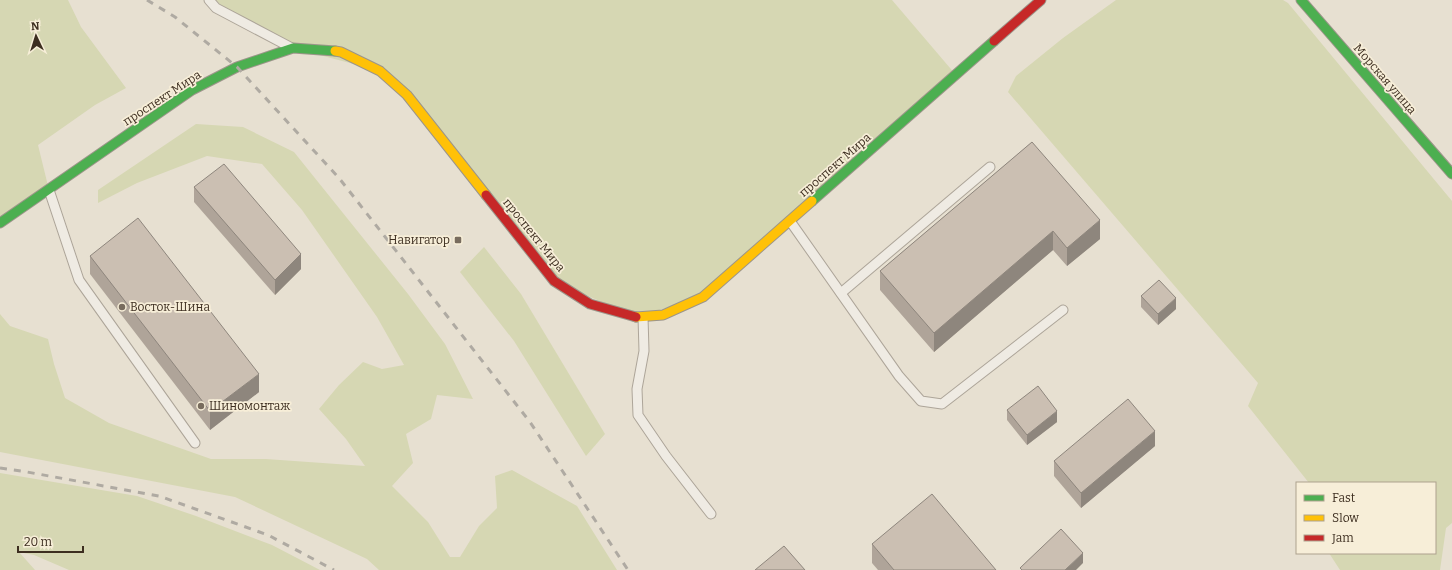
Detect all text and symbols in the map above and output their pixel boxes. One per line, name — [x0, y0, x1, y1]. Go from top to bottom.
north arrow — [16, 16, 56, 56]
text: N — [31, 20, 41, 33]
street label: Морская улица — [1351, 41, 1420, 117]
street label: проспект Мира — [120, 67, 204, 128]
street label: проспект Мира — [796, 130, 874, 200]
street label: проспект Мира — [500, 196, 568, 275]
place label: Навигатор — [388, 233, 450, 247]
marker: Навигатор — [453, 235, 463, 245]
place label: Восток-Шина — [130, 300, 210, 314]
marker: Восток-Шина — [117, 302, 127, 312]
place label: Шиномонтаж — [209, 399, 290, 413]
marker: Шиномонтаж — [196, 401, 206, 411]
legend — [1296, 482, 1436, 554]
text: Fast — [1332, 491, 1356, 505]
text: Slow — [1332, 511, 1359, 525]
scale bar — [18, 528, 83, 554]
text: Jam — [1331, 531, 1354, 545]
text: 20 m — [24, 535, 53, 549]

